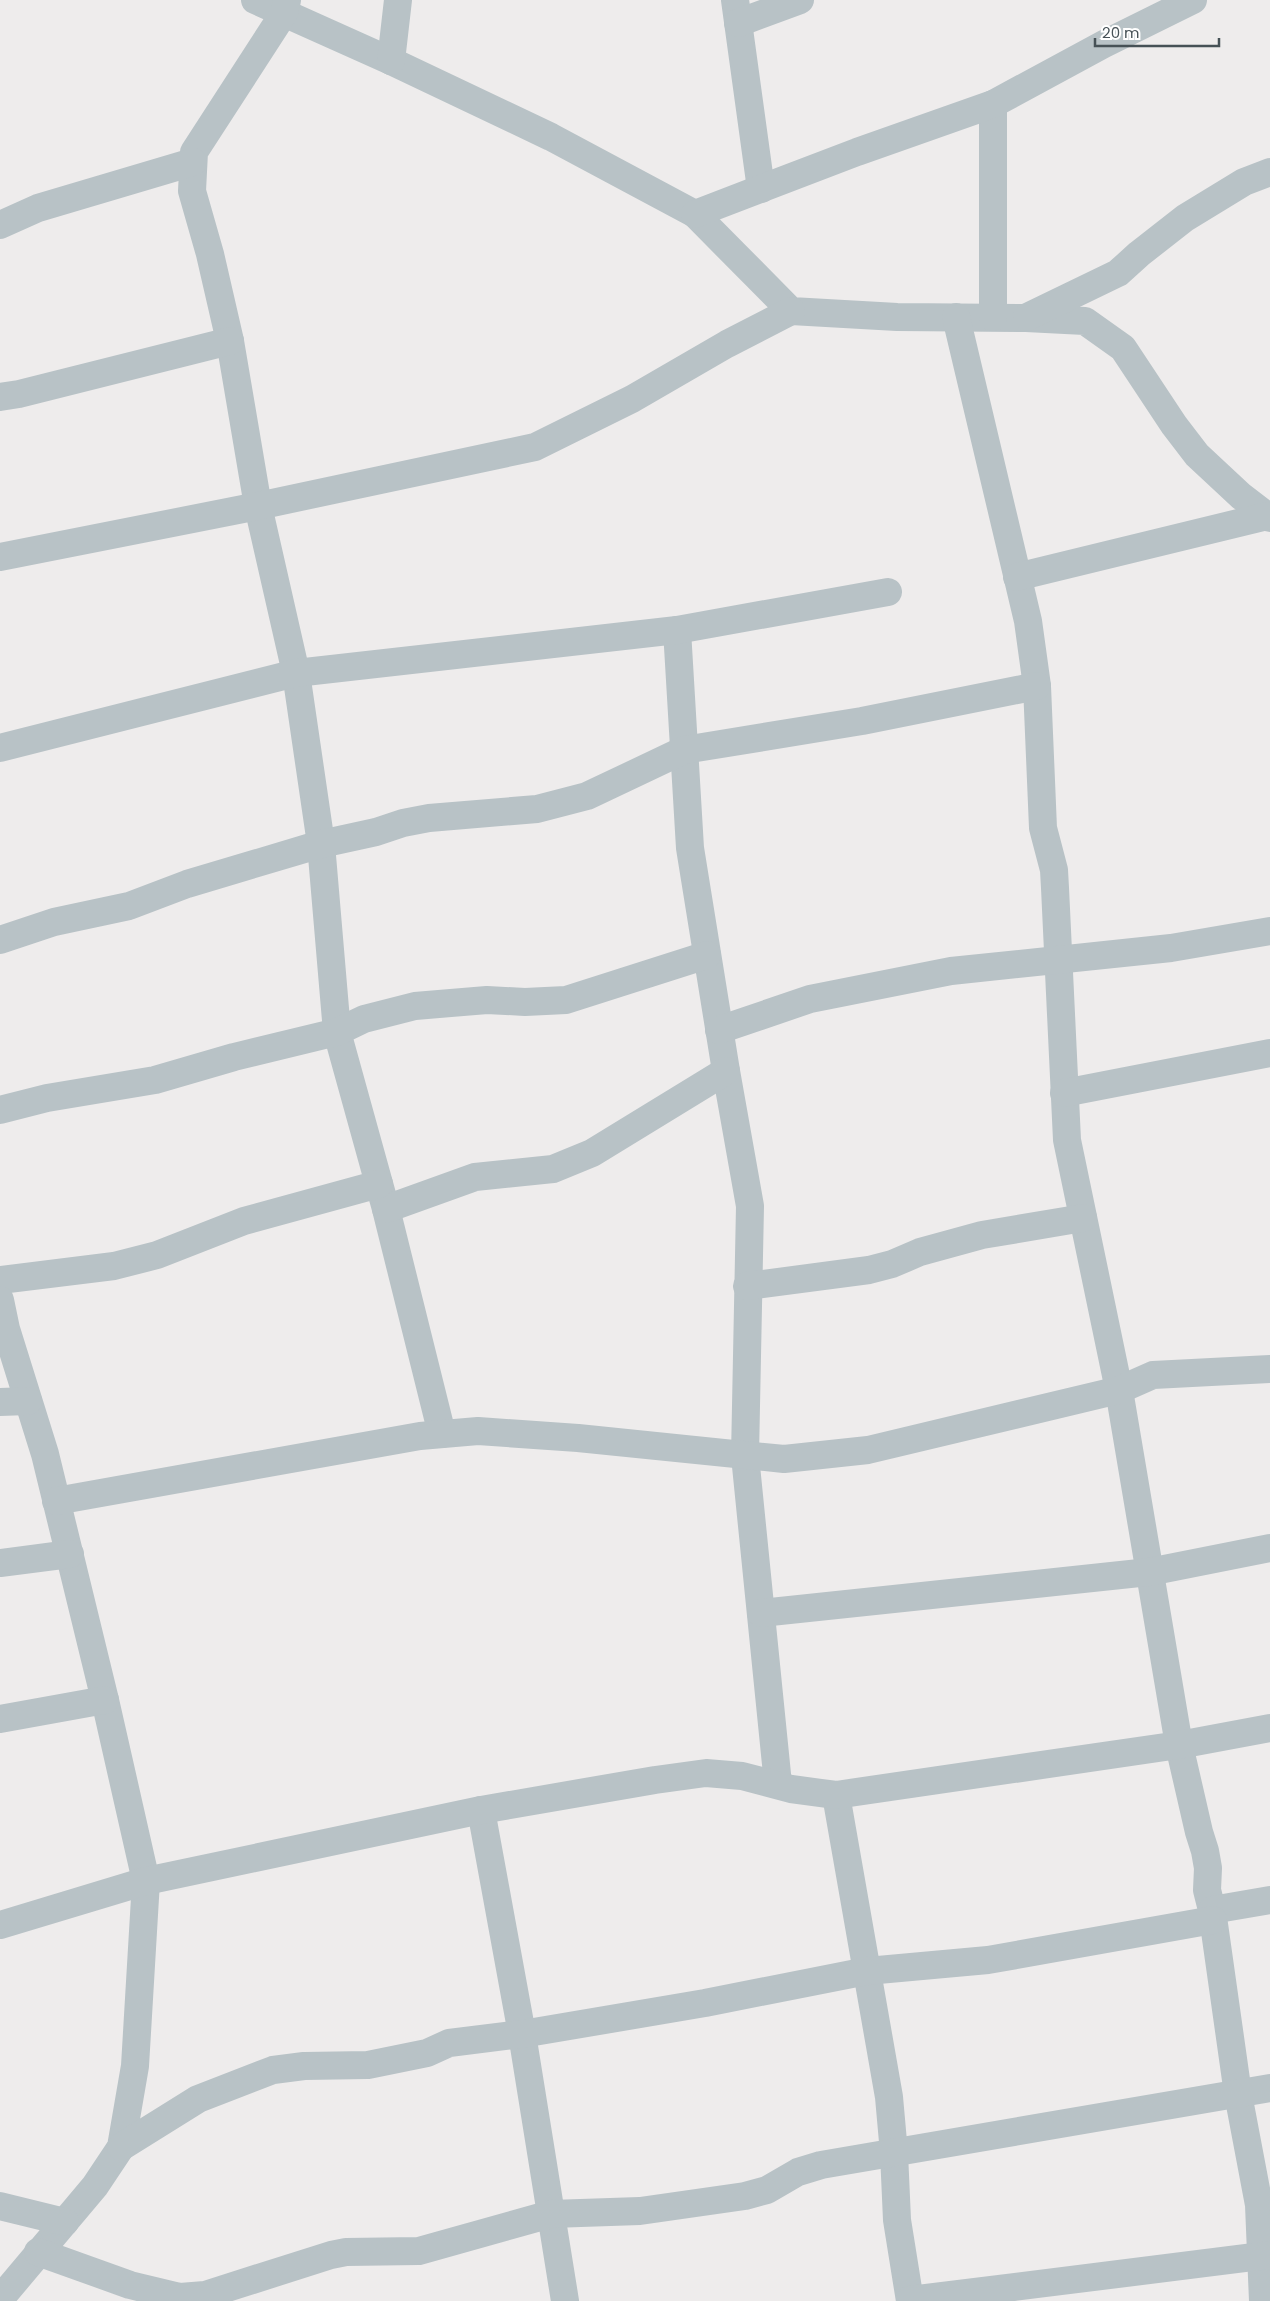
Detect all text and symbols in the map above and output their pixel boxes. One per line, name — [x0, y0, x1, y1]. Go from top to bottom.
scale bar — [1095, 15, 1219, 47]
text: 20 m — [1102, 22, 1140, 43]

